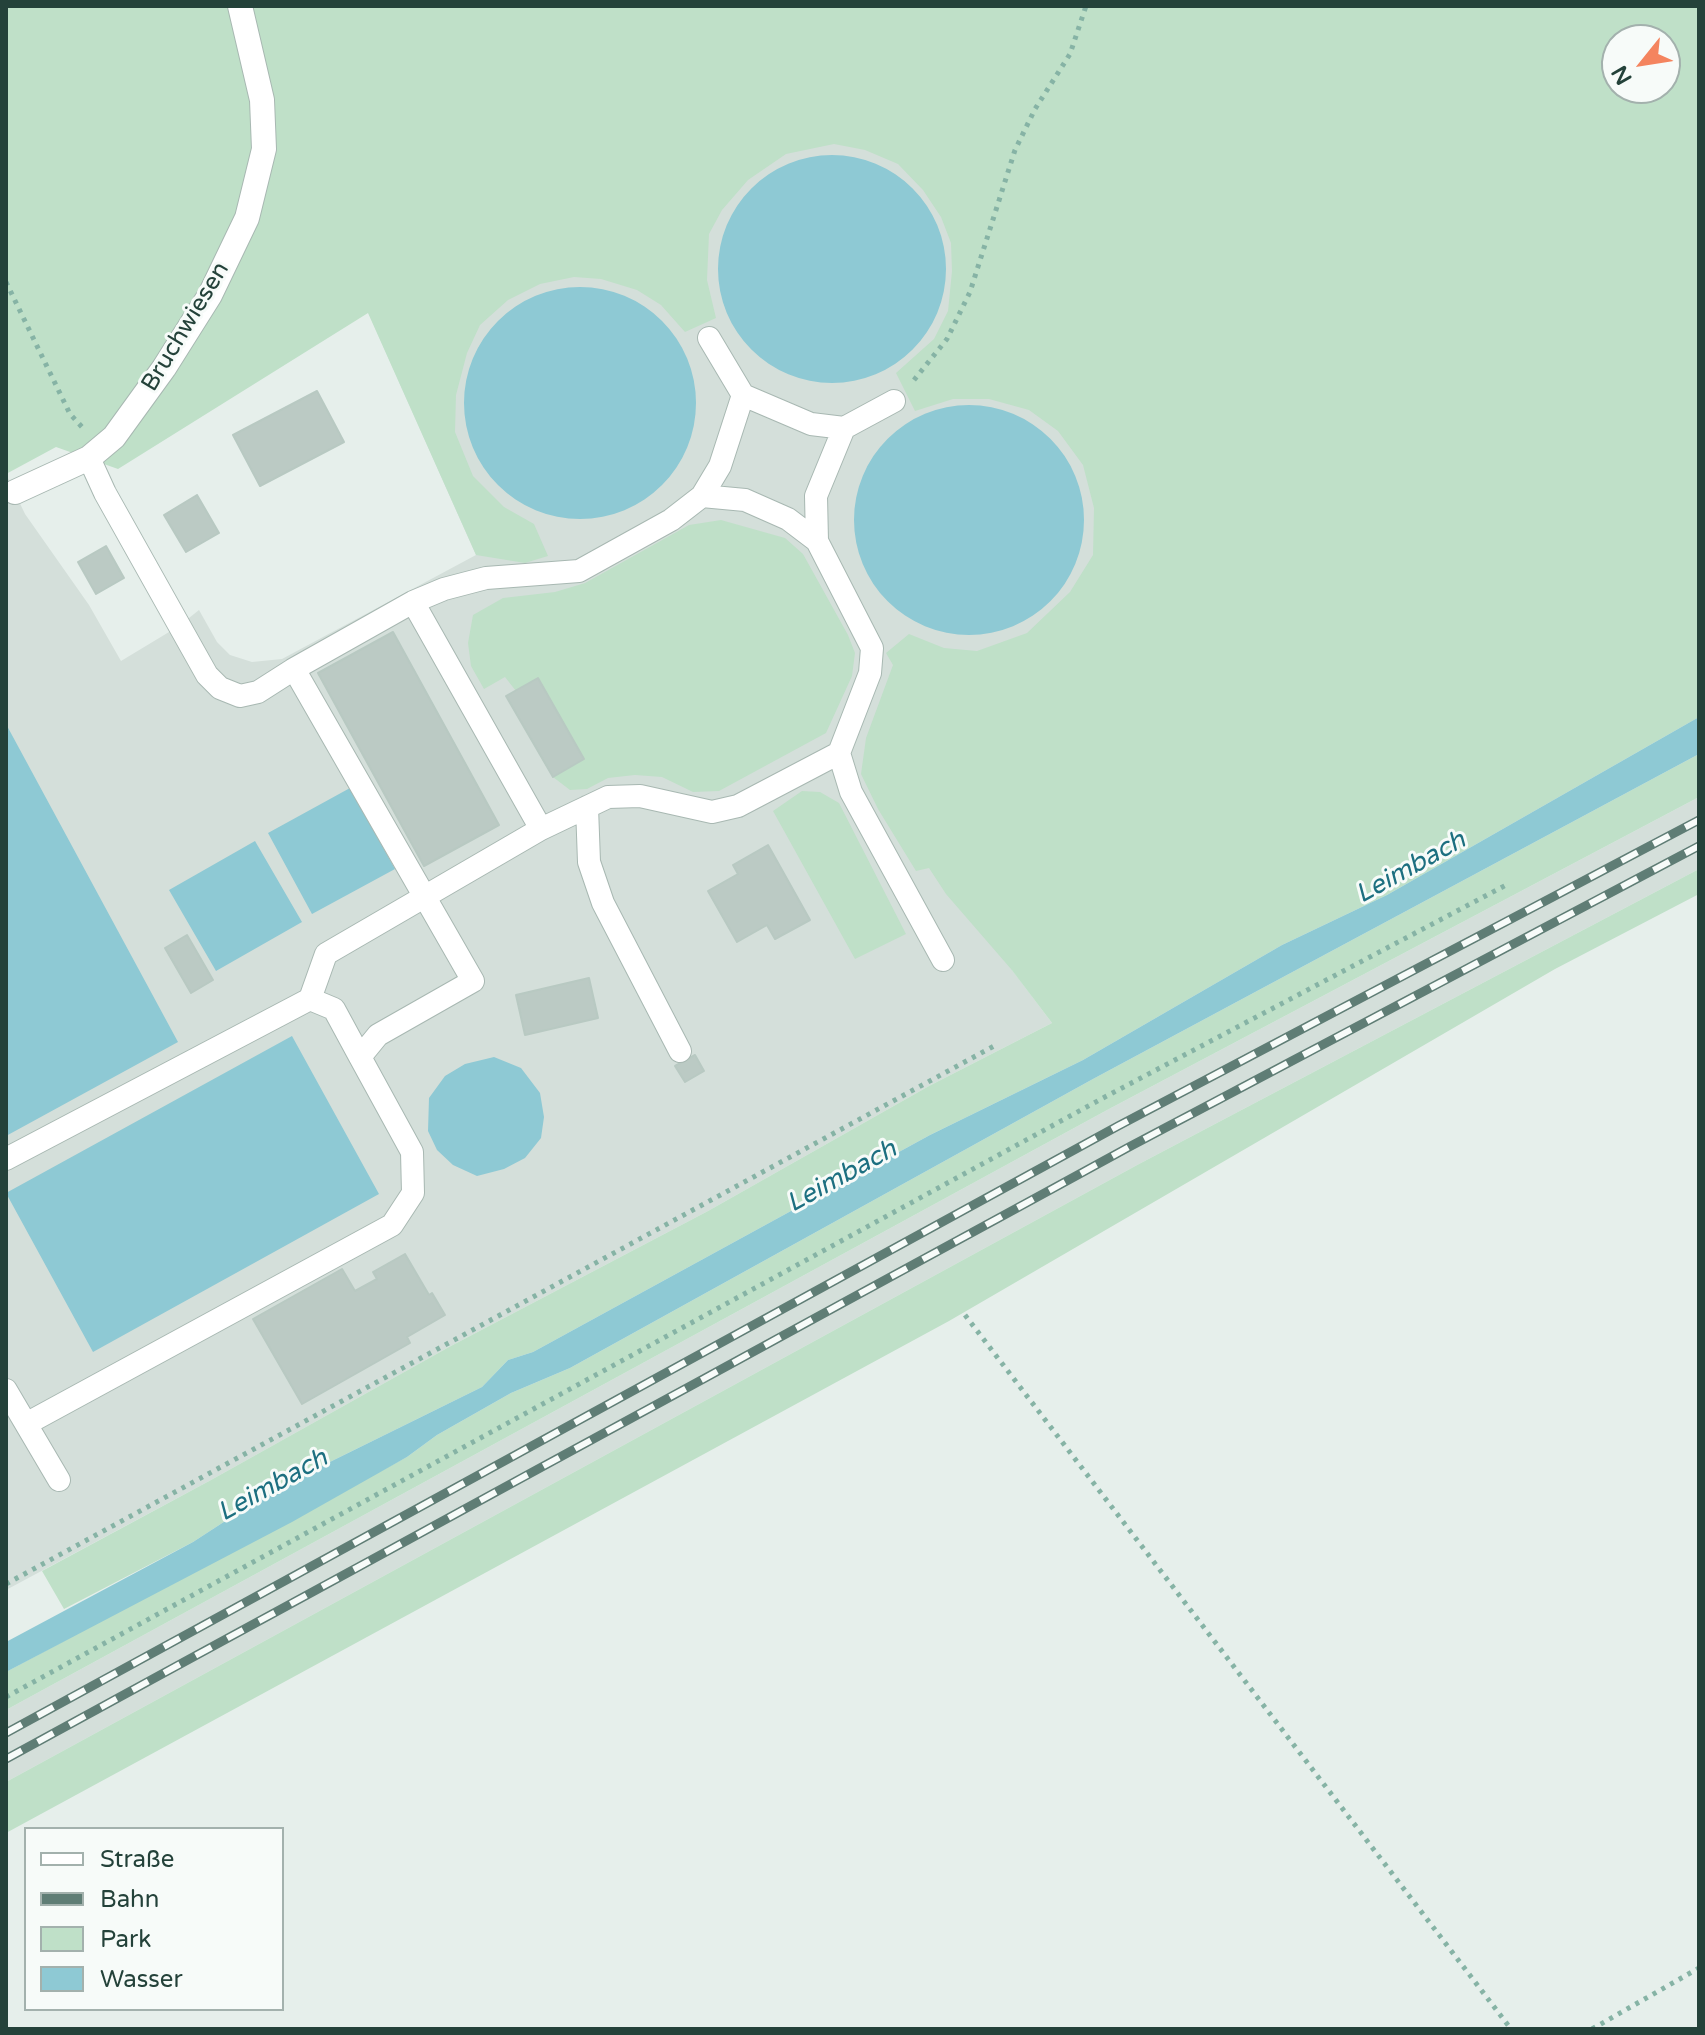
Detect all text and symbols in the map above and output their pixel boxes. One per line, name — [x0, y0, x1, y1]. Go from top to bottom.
north arrow — [1601, 24, 1681, 104]
text: N — [1606, 61, 1638, 89]
street label: Bruchwiesen — [136, 257, 236, 397]
water label: Leimbach — [1351, 825, 1471, 911]
water label: Leimbach — [782, 1134, 902, 1220]
water label: Leimbach — [213, 1443, 333, 1529]
legend — [24, 1827, 284, 2011]
text: Straße — [100, 1845, 174, 1874]
text: Bahn — [100, 1885, 159, 1914]
text: Park — [100, 1925, 151, 1954]
text: Wasser — [100, 1965, 183, 1994]

